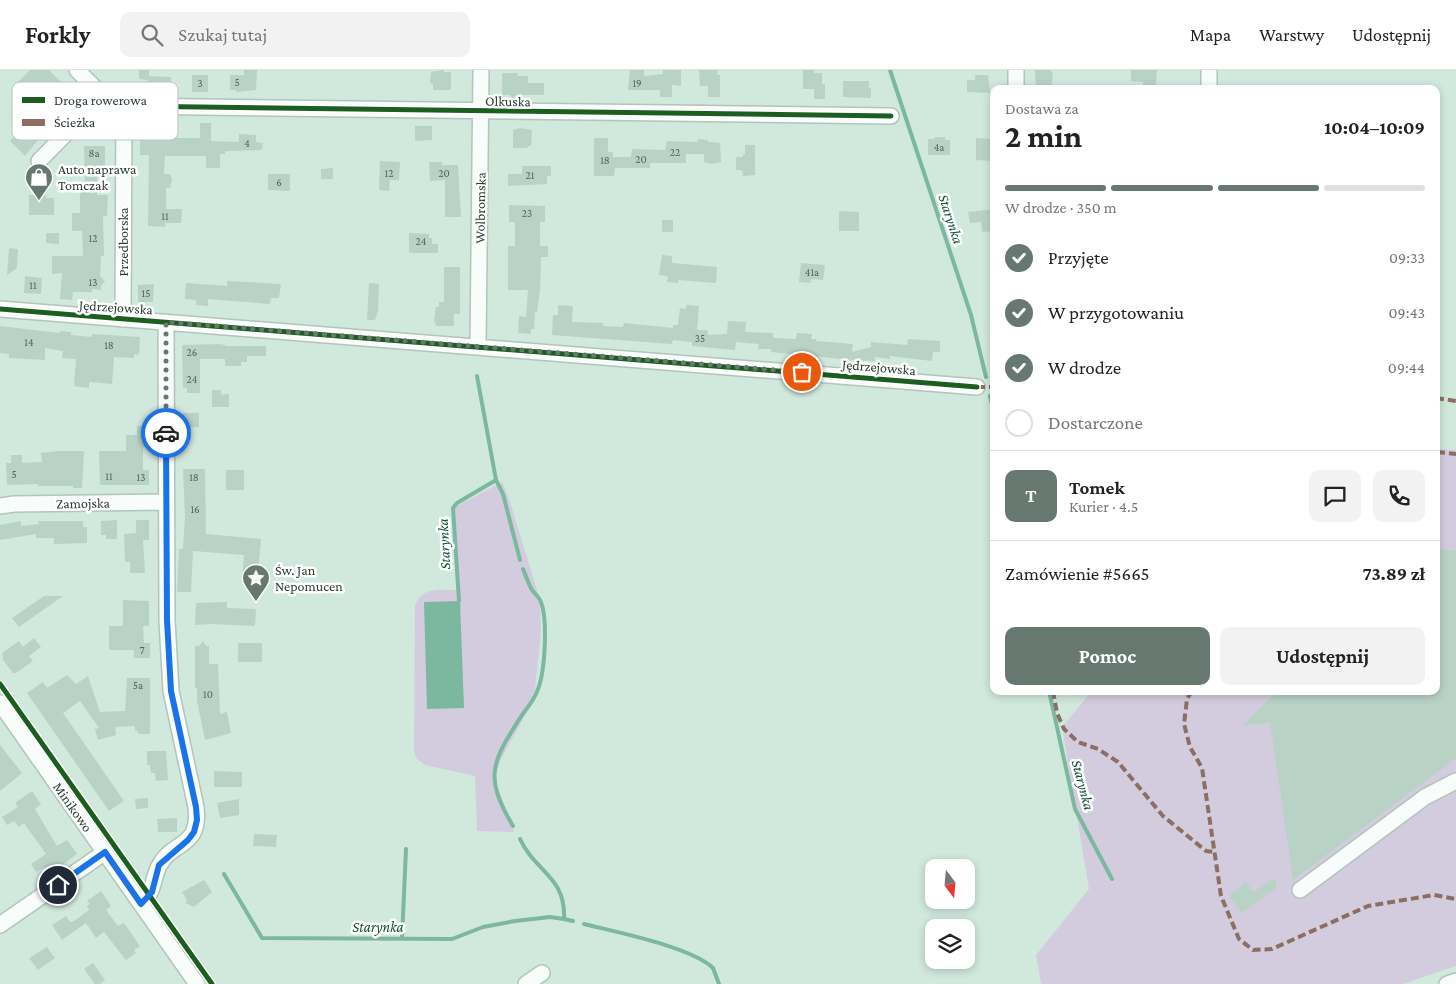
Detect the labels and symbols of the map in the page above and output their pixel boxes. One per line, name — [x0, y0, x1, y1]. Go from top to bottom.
house number: 5 — [234, 76, 240, 88]
house number: 3 — [197, 77, 203, 89]
house number: 19 — [632, 77, 642, 89]
legend — [12, 82, 178, 140]
text: Droga rowerowa — [54, 92, 147, 108]
street label: Olkuska — [485, 93, 531, 109]
text: Ścieżka — [54, 114, 96, 130]
house number: 4 — [244, 137, 250, 149]
house number: 4a — [934, 141, 944, 153]
house number: 22 — [670, 146, 680, 158]
house number: 8a — [88, 147, 100, 159]
house number: 20 — [635, 153, 647, 165]
house number: 18 — [600, 154, 610, 166]
place label: Auto naprawa Tomczak — [58, 161, 137, 193]
shop icon: Auto naprawa Tomczak — [24, 162, 54, 201]
house number: 12 — [385, 167, 393, 179]
house number: 20 — [438, 167, 450, 179]
house number: 21 — [526, 169, 535, 181]
street label: Wolbromska — [471, 172, 489, 244]
house number: 6 — [276, 176, 282, 188]
water label: Starynka — [935, 192, 967, 246]
street label: Przedborska — [115, 207, 131, 277]
house number: 23 — [522, 207, 532, 219]
house number: 11 — [161, 210, 169, 222]
house number: 12 — [89, 232, 97, 244]
house number: 24 — [416, 235, 427, 247]
house number: 41a — [805, 266, 819, 278]
house number: 13 — [89, 276, 97, 288]
house number: 11 — [29, 279, 37, 291]
house number: 15 — [142, 287, 150, 299]
street label: Jędrzejowska — [77, 296, 154, 319]
house number: 35 — [695, 332, 705, 344]
house number: 14 — [24, 336, 34, 348]
house number: 18 — [104, 339, 114, 351]
house number: 26 — [187, 346, 197, 358]
pin — [781, 351, 823, 393]
street label: Jędrzejowska — [839, 356, 917, 379]
house number: 24 — [187, 373, 198, 385]
courier — [141, 408, 191, 458]
house number: 5 — [11, 468, 17, 480]
house number: 11 — [105, 470, 113, 482]
house number: 13 — [137, 471, 145, 483]
house number: 18 — [189, 471, 199, 483]
street label: Zamojska — [56, 495, 111, 512]
house number: 16 — [190, 503, 200, 515]
water label: Starynka — [435, 518, 454, 570]
place label: Św. Jan Nepomucen — [275, 562, 343, 594]
place icon: Św. Jan Nepomucen — [241, 563, 271, 602]
house number: 7 — [139, 644, 145, 656]
house number: 5a — [133, 679, 143, 691]
house number: 10 — [203, 688, 213, 700]
water label: Starynka — [1068, 758, 1097, 812]
street label: Minikowo — [50, 779, 96, 835]
north arrow — [925, 859, 975, 909]
pin — [37, 864, 79, 906]
water label: Starynka — [352, 919, 404, 936]

